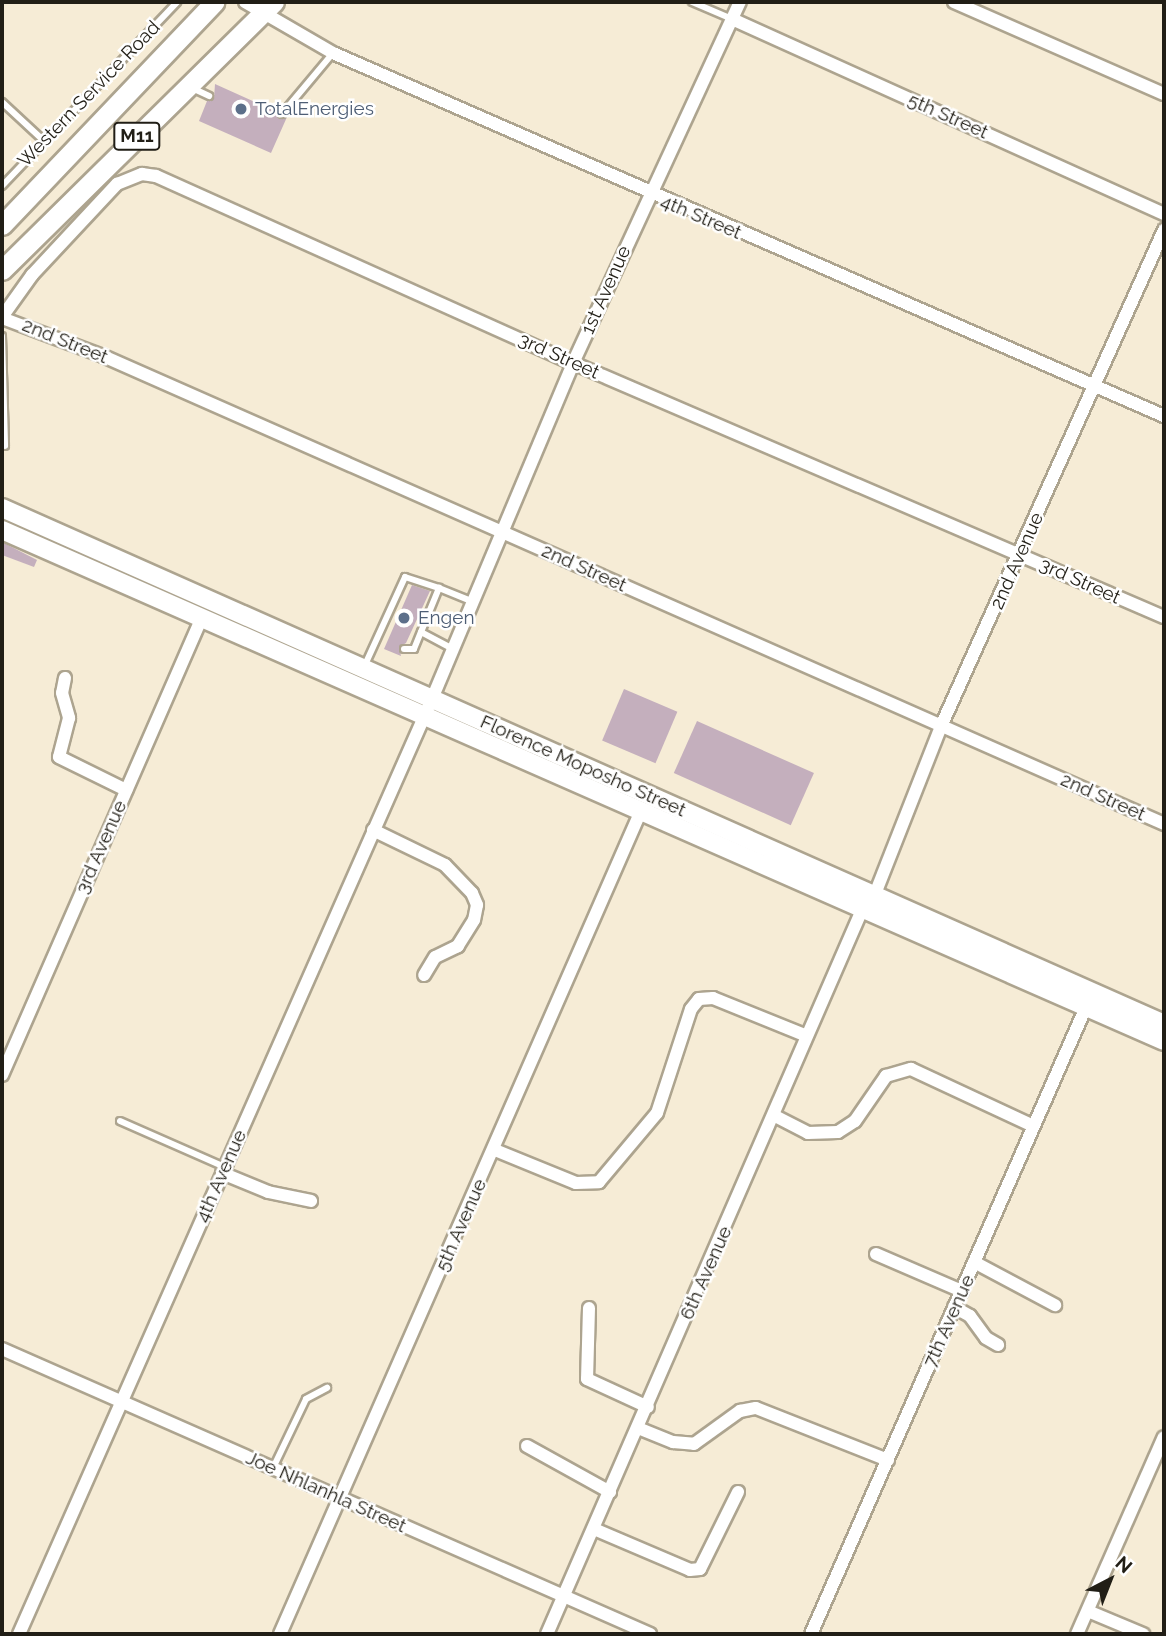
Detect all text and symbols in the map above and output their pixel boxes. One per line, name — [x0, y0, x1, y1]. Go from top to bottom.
street label: Western Service Road — [13, 16, 165, 172]
street label: 5th Street — [904, 88, 992, 144]
place label: TotalEnergies — [255, 98, 374, 120]
marker: TotalEnergies — [233, 101, 249, 117]
road number: M11 — [113, 121, 162, 150]
street label: 4th Street — [657, 190, 745, 244]
street label: 1st Avenue — [576, 242, 636, 338]
street label: 2nd Street — [19, 314, 111, 368]
street label: 3rd Street — [515, 328, 603, 384]
street label: 2nd Avenue — [985, 509, 1049, 613]
street label: 2nd Street — [538, 539, 630, 597]
street label: 3rd Street — [1036, 553, 1124, 609]
place label: Engen — [418, 607, 475, 629]
marker: Engen — [396, 610, 412, 626]
street label: Florence Moposho Street — [477, 710, 689, 822]
street label: 2nd Street — [1057, 768, 1149, 826]
street label: 3rd Avenue — [70, 797, 132, 897]
street label: 4th Avenue — [190, 1126, 252, 1226]
street label: 5th Avenue — [430, 1175, 492, 1275]
street label: 6th Avenue — [675, 1222, 737, 1324]
street label: 7th Avenue — [918, 1271, 980, 1371]
street label: Joe Nhlanhla Street — [242, 1446, 410, 1538]
north arrow — [1075, 1545, 1145, 1615]
text: N — [1111, 1551, 1137, 1577]

